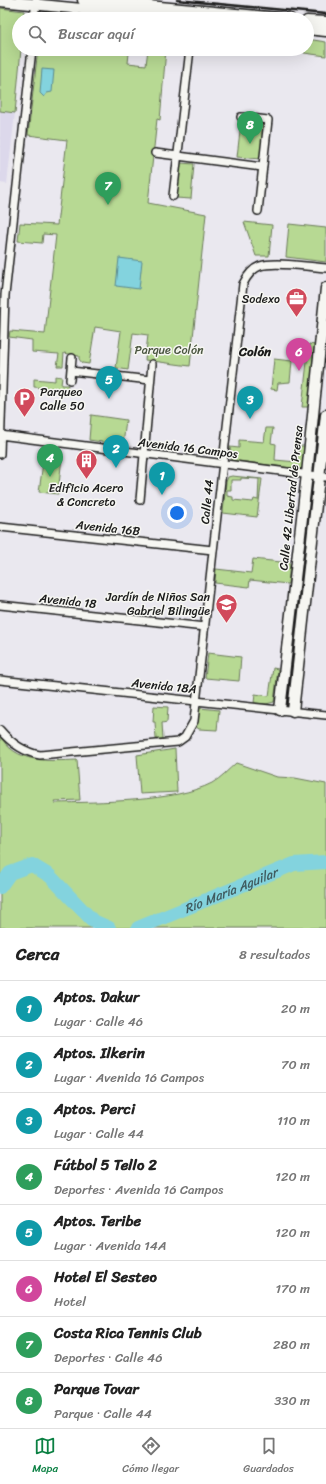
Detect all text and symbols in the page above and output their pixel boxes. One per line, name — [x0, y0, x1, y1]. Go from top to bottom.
search box — [12, 12, 314, 56]
text: Buscar aquí — [58, 21, 135, 47]
icon: search — [26, 23, 48, 45]
pin: 8 — [237, 111, 263, 144]
pin: 7 — [95, 172, 121, 205]
office icon: Sodexo — [283, 286, 309, 319]
place label: Sodexo — [242, 288, 280, 310]
pin: 6 — [286, 338, 312, 371]
park label: Parque Colón — [135, 339, 204, 361]
district label: Colón — [238, 340, 272, 363]
pin: 5 — [96, 366, 122, 399]
place label: Parqueo Calle 50 — [40, 381, 85, 417]
parking icon: Parqueo Calle 50 — [11, 386, 37, 419]
pin: 3 — [237, 386, 263, 419]
street label: Calle 42 Libertad de Prensa — [272, 423, 310, 572]
street label: Avenida 16 Campos — [136, 431, 239, 465]
pin: 2 — [103, 435, 129, 468]
pin: 4 — [37, 444, 63, 477]
building icon: Edificio Acero & Concreto — [73, 448, 99, 481]
pin: 1 — [149, 462, 175, 495]
place label: Edificio Acero & Concreto — [49, 477, 123, 513]
street label: Calle 44 — [194, 478, 220, 525]
your location — [167, 503, 187, 523]
street label: Avenida 16B — [74, 514, 142, 542]
place label: Jardín de Niños San Gabriel Bilingüe — [105, 586, 211, 622]
street label: Avenida 18 — [37, 587, 98, 615]
school or university icon: Jardín de Niños San Gabriel Bilingüe — [213, 591, 239, 624]
street label: Avenida 18A — [129, 672, 198, 700]
water label: Río María Aguilar — [180, 860, 283, 920]
text: Cerca — [16, 939, 59, 969]
text: 8 resultados — [239, 943, 310, 966]
text: Aptos. Dakur — [54, 984, 139, 1010]
text: 1 — [26, 997, 32, 1020]
text: 20 m — [281, 997, 310, 1020]
text: Lugar · Calle 46 — [54, 1010, 143, 1033]
text: Aptos. Ilkerin — [54, 1040, 145, 1066]
text: 2 — [25, 1053, 33, 1076]
text: 70 m — [281, 1053, 310, 1076]
text: Lugar · Avenida 16 Campos — [54, 1066, 204, 1089]
text: Aptos. Perci — [54, 1096, 135, 1122]
text: 3 — [25, 1109, 33, 1132]
text: 110 m — [277, 1109, 310, 1132]
text: Lugar · Calle 44 — [54, 1122, 144, 1145]
text: Fútbol 5 Tello 2 — [54, 1152, 157, 1178]
text: 4 — [25, 1165, 33, 1188]
text: 120 m — [275, 1165, 310, 1188]
text: Deportes · Avenida 16 Campos — [54, 1178, 223, 1201]
text: Aptos. Teribe — [54, 1208, 141, 1234]
text: 5 — [25, 1221, 33, 1244]
text: 120 m — [275, 1221, 310, 1244]
text: Lugar · Avenida 14A — [54, 1234, 166, 1257]
text: Hotel El Sesteo — [54, 1264, 157, 1290]
text: 6 — [25, 1277, 33, 1300]
text: 170 m — [275, 1277, 310, 1300]
text: Hotel — [54, 1290, 86, 1313]
text: Costa Rica Tennis Club — [54, 1320, 202, 1346]
text: 7 — [25, 1333, 33, 1356]
text: 280 m — [273, 1333, 310, 1356]
text: Deportes · Calle 46 — [54, 1346, 163, 1369]
text: Parque Tovar — [54, 1376, 139, 1402]
text: 8 — [25, 1389, 33, 1412]
text: 330 m — [274, 1389, 310, 1412]
text: Parque · Calle 44 — [54, 1402, 152, 1425]
tab: Mapa — [32, 1435, 58, 1478]
tab: Cómo llegar — [122, 1435, 179, 1478]
tab: Guardados — [243, 1435, 294, 1478]

